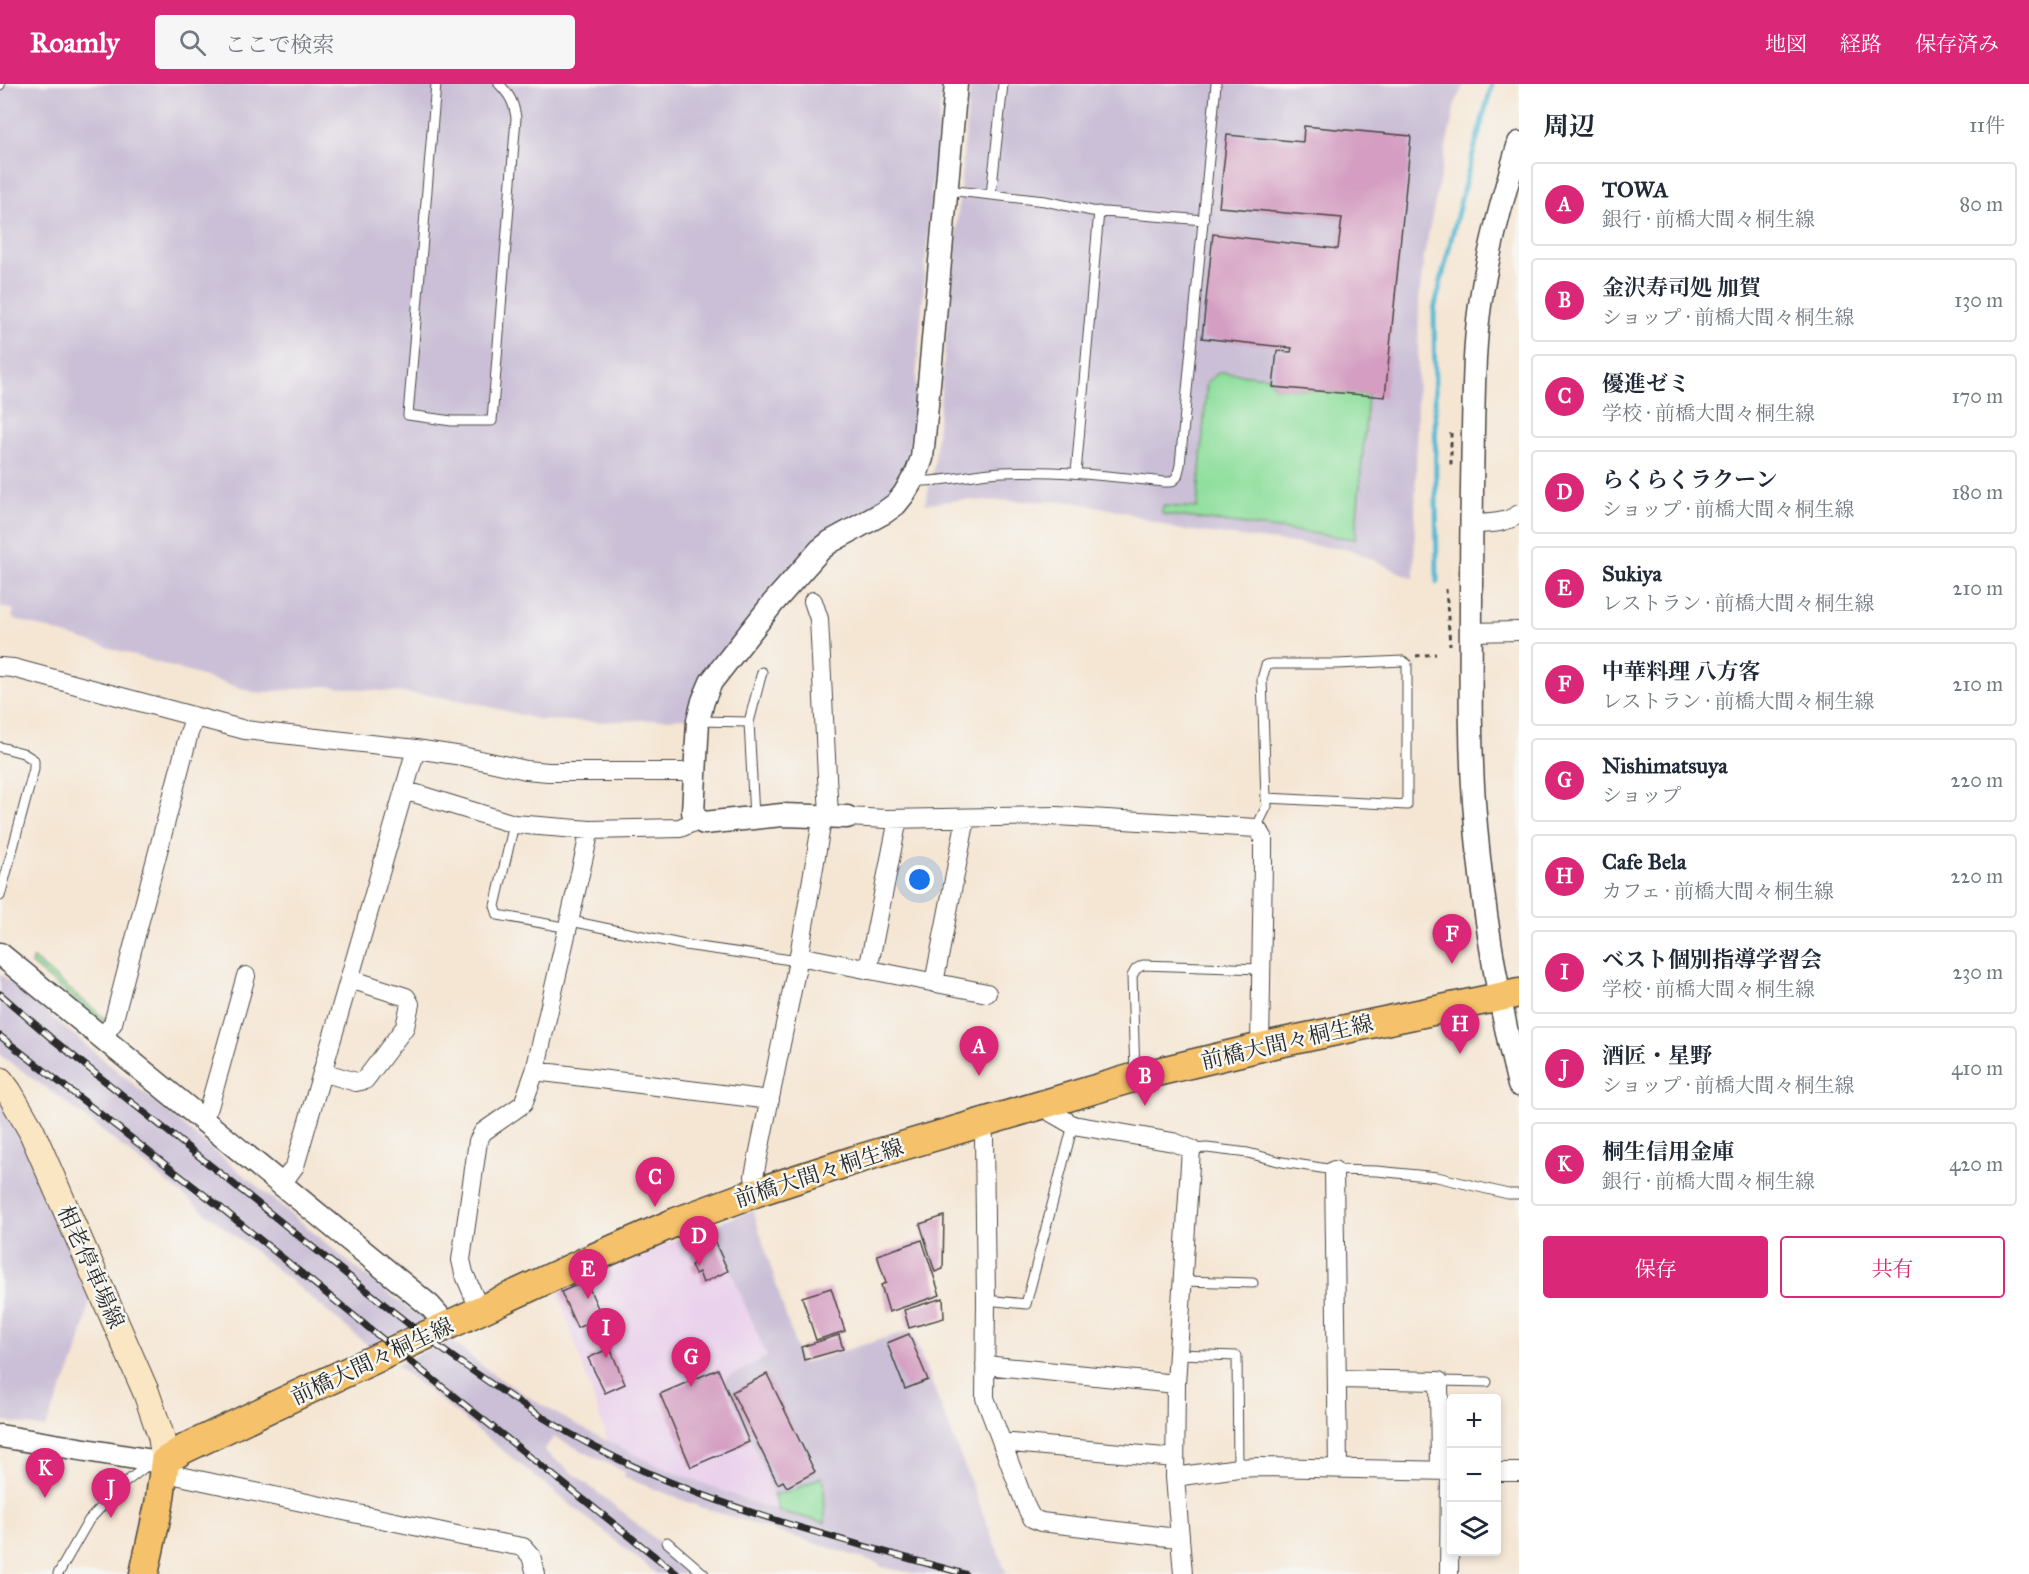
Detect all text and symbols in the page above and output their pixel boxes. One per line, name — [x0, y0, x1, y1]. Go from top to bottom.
search box — [155, 15, 575, 69]
text: Roamly — [30, 25, 119, 60]
icon: search — [176, 26, 209, 59]
text: ここで検索 — [224, 31, 334, 58]
text: 地図 — [1765, 31, 1807, 57]
text: 経路 — [1840, 31, 1882, 57]
text: 保存済み — [1915, 31, 1999, 57]
text: 周辺 — [1543, 110, 1595, 142]
text: 11件 — [1969, 113, 2005, 137]
text: TOWA — [1602, 176, 1668, 203]
text: A — [1558, 192, 1571, 216]
text: 80 m — [1960, 192, 2003, 216]
text: 銀行 · 前橋大間々桐生線 — [1602, 207, 1815, 231]
text: 金沢寿司処 加賀 — [1602, 274, 1761, 301]
text: B — [1558, 288, 1571, 312]
text: 130 m — [1954, 288, 2003, 312]
text: ショップ · 前橋大間々桐生線 — [1602, 305, 1855, 329]
text: 優進ゼミ — [1602, 370, 1690, 397]
text: C — [1558, 384, 1571, 408]
text: 170 m — [1952, 384, 2003, 408]
text: 学校 · 前橋大間々桐生線 — [1602, 401, 1815, 425]
text: らくらくラクーン — [1602, 466, 1778, 493]
text: D — [1557, 480, 1572, 504]
text: 180 m — [1952, 480, 2003, 504]
text: ショップ · 前橋大間々桐生線 — [1602, 497, 1855, 521]
text: Sukiya — [1602, 560, 1662, 587]
text: E — [1557, 576, 1572, 600]
text: 210 m — [1953, 576, 2003, 600]
text: レストラン · 前橋大間々桐生線 — [1602, 591, 1874, 615]
text: 中華料理 八方客 — [1602, 658, 1761, 685]
text: F — [1558, 672, 1571, 696]
text: 210 m — [1953, 672, 2003, 696]
text: レストラン · 前橋大間々桐生線 — [1602, 689, 1874, 713]
text: Nishimatsuya — [1602, 752, 1728, 779]
text: G — [1557, 768, 1572, 792]
text: 220 m — [1951, 768, 2003, 792]
text: ショップ — [1602, 783, 1682, 807]
text: Cafe Bela — [1602, 848, 1686, 875]
text: H — [1556, 864, 1573, 888]
text: 220 m — [1951, 864, 2003, 888]
your location — [905, 865, 934, 894]
text: カフェ · 前橋大間々桐生線 — [1602, 879, 1834, 903]
pin: F — [1432, 914, 1472, 964]
text: ベスト個別指導学習会 — [1602, 946, 1822, 973]
text: I — [1560, 960, 1569, 984]
text: 230 m — [1952, 960, 2003, 984]
text: 学校 · 前橋大間々桐生線 — [1602, 977, 1815, 1001]
pin: H — [1440, 1004, 1480, 1054]
street label: 前橋大間々桐生線 — [1198, 1009, 1376, 1075]
pin: A — [960, 1026, 998, 1076]
text: 酒匠・星野 — [1602, 1042, 1712, 1069]
pin: B — [1126, 1056, 1164, 1106]
text: J — [1560, 1056, 1569, 1080]
text: 410 m — [1951, 1056, 2003, 1080]
text: ショップ · 前橋大間々桐生線 — [1602, 1073, 1855, 1097]
street label: 前橋大間々桐生線 — [731, 1133, 907, 1213]
text: 桐生信用金庫 — [1602, 1138, 1734, 1165]
text: K — [1557, 1152, 1572, 1176]
text: 420 m — [1949, 1152, 2003, 1176]
pin: C — [636, 1158, 674, 1207]
text: 銀行 · 前橋大間々桐生線 — [1602, 1169, 1815, 1193]
street label: 相老停車場線 — [52, 1201, 130, 1333]
pin: D — [680, 1216, 718, 1266]
button: 保存 — [1543, 1236, 1768, 1298]
button: 共有 — [1780, 1236, 2005, 1298]
pin: E — [568, 1250, 608, 1299]
pin: I — [586, 1308, 626, 1358]
street label: 前橋大間々桐生線 — [287, 1312, 457, 1410]
pin: G — [672, 1338, 710, 1387]
map controls — [1447, 1394, 1501, 1556]
button: + — [1447, 1394, 1501, 1448]
pin: K — [26, 1448, 64, 1498]
button: − — [1447, 1448, 1501, 1502]
pin: J — [92, 1468, 130, 1518]
button: layers — [1447, 1502, 1501, 1556]

